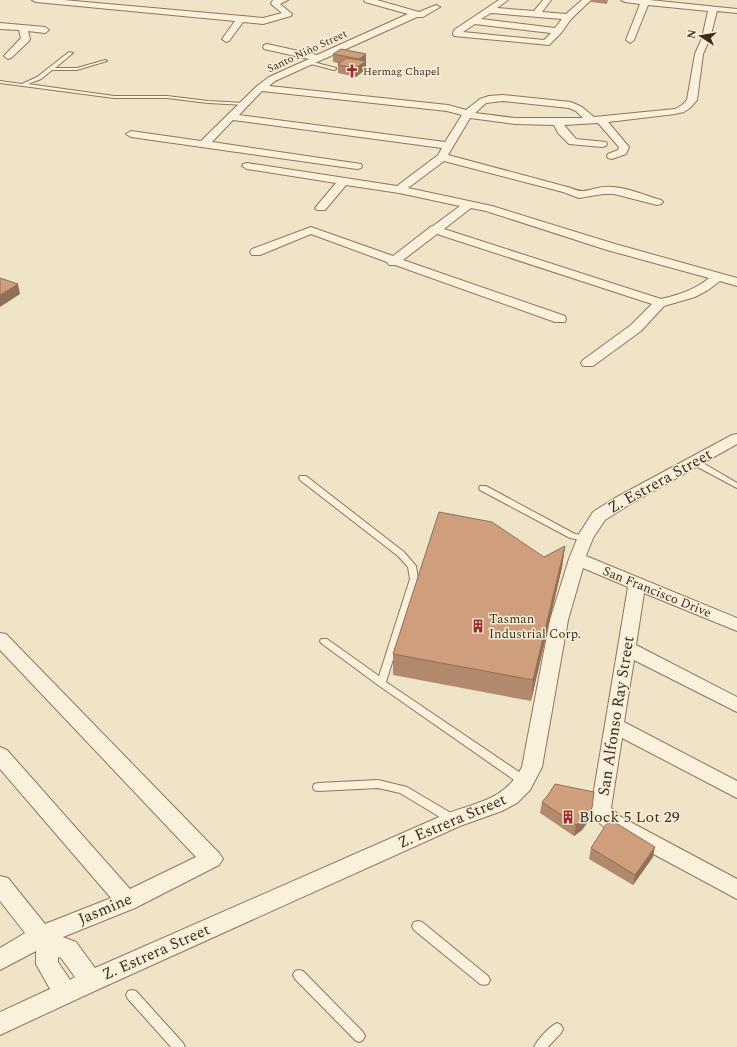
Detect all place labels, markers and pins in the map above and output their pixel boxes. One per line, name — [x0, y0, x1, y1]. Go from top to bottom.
church icon: Hermag Chapel — [344, 63, 360, 79]
place label: Hermag Chapel — [363, 63, 440, 80]
place label: Tasman Industrial Corp. — [489, 609, 581, 644]
building icon: Tasman Industrial Corp. — [470, 618, 486, 634]
place label: Block 5 Lot 29 — [579, 805, 680, 829]
building icon: Block 5 Lot 29 — [560, 809, 576, 825]

